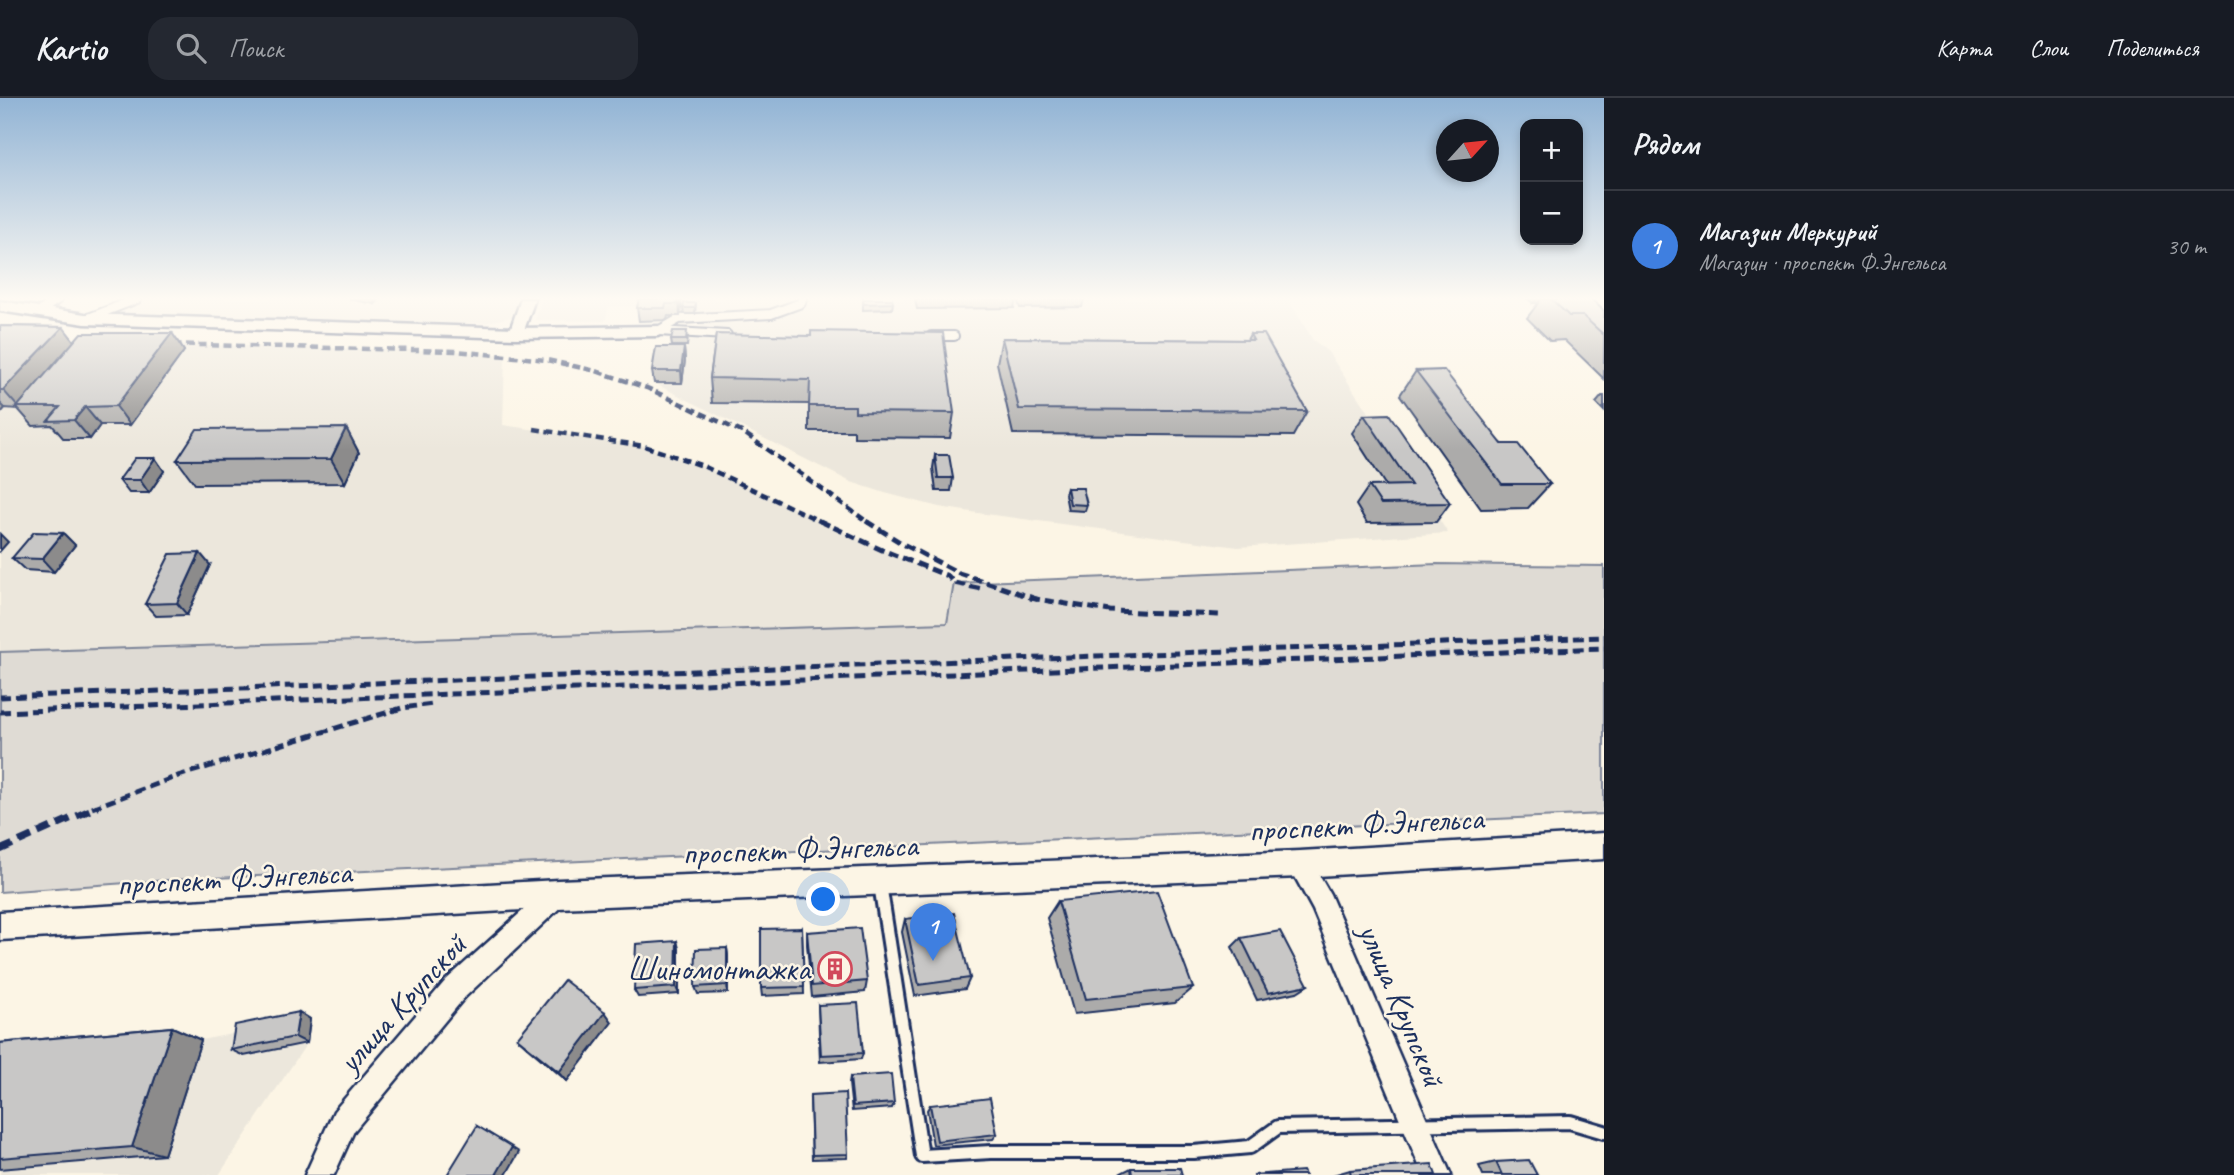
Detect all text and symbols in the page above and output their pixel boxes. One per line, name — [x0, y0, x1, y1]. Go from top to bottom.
search box — [148, 17, 638, 80]
text: Kartio — [35, 27, 106, 69]
icon: search — [172, 29, 210, 67]
text: Поиск — [228, 32, 283, 65]
text: Карта — [1937, 33, 1991, 63]
text: Слои — [2029, 33, 2068, 63]
text: Поделиться — [2106, 33, 2199, 63]
north arrow — [1436, 119, 1499, 182]
map controls — [1520, 119, 1583, 245]
button: + — [1520, 119, 1583, 182]
text: Рядом — [1632, 125, 1699, 163]
button: − — [1520, 182, 1583, 245]
text: Магазин Меркурий — [1699, 215, 1877, 248]
text: 1 — [1650, 232, 1660, 261]
text: 30 m — [2167, 232, 2206, 261]
text: Магазин · проспект Ф.Энгельса — [1699, 248, 1945, 277]
street label: проспект Ф.Энгельса — [1247, 797, 1486, 851]
street label: проспект Ф.Энгельса — [682, 824, 920, 874]
street label: проспект Ф.Энгельса — [115, 851, 354, 905]
your location — [806, 882, 840, 916]
pin: 1 — [910, 903, 956, 961]
street label: улица Крупской — [1348, 915, 1456, 1095]
street label: улица Крупской — [327, 923, 477, 1083]
place label: Шиномонтажка — [627, 948, 812, 990]
building icon: Шиномонтажка — [816, 950, 854, 988]

